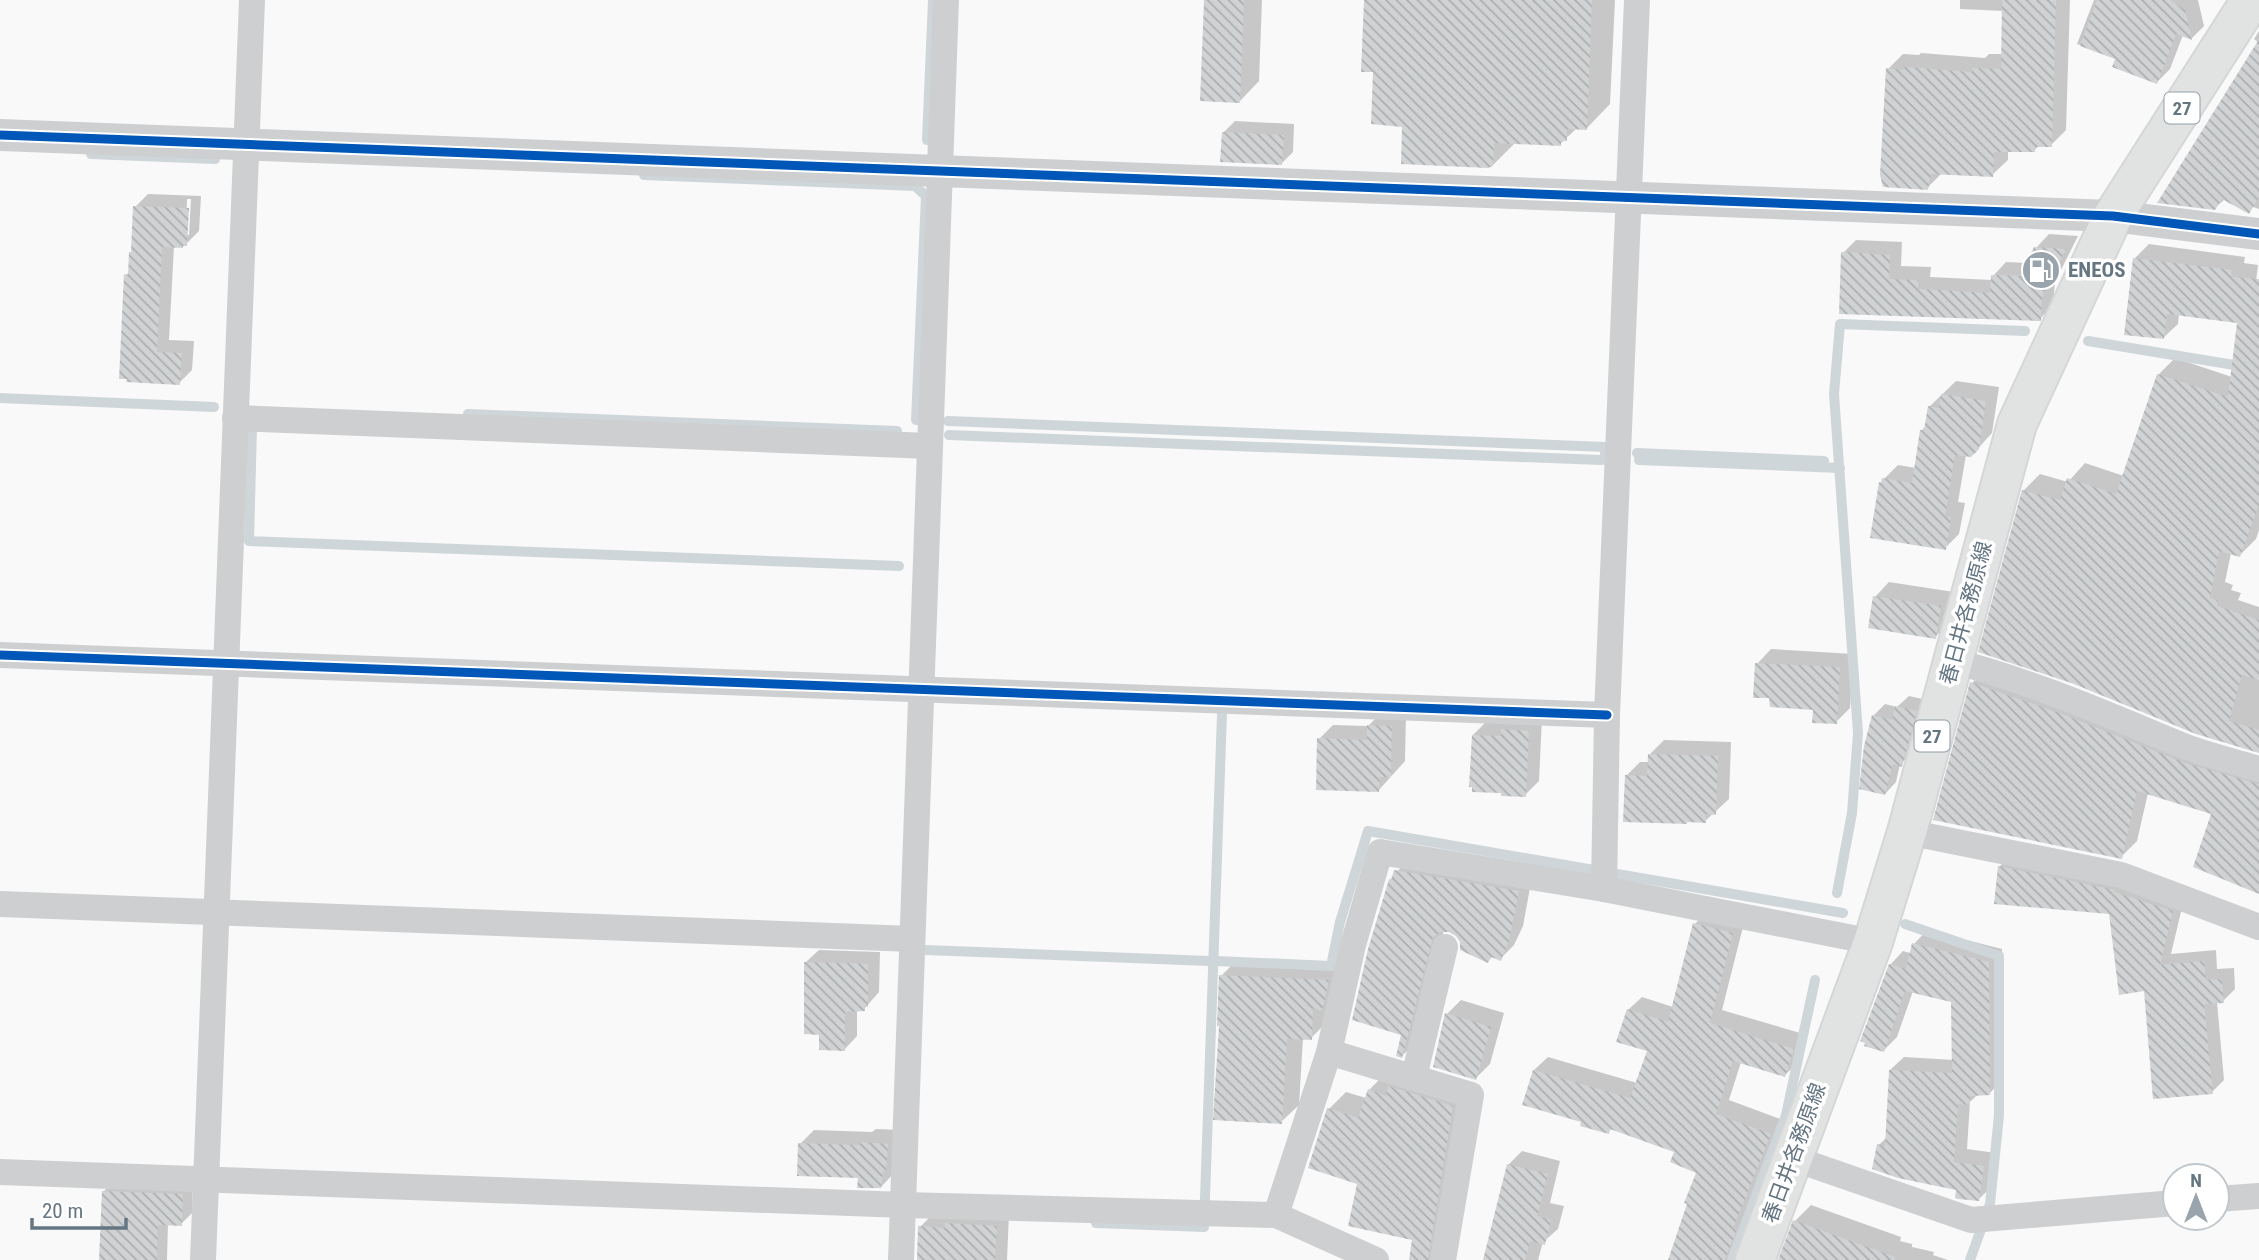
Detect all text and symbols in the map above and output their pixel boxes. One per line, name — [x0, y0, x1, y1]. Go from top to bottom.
road number: 27 — [2164, 92, 2200, 124]
fuel station icon: ENEOS — [2020, 249, 2062, 291]
place label: ENEOS — [2068, 258, 2125, 282]
street label: 春日井各務原線 — [1935, 539, 1997, 687]
road number: 27 — [1914, 720, 1950, 751]
street label: 春日井各務原線 — [1758, 1080, 1830, 1226]
north arrow — [2161, 1162, 2231, 1232]
text: N — [2190, 1169, 2202, 1192]
scale bar — [32, 1186, 126, 1230]
text: 20 m — [42, 1199, 83, 1223]

